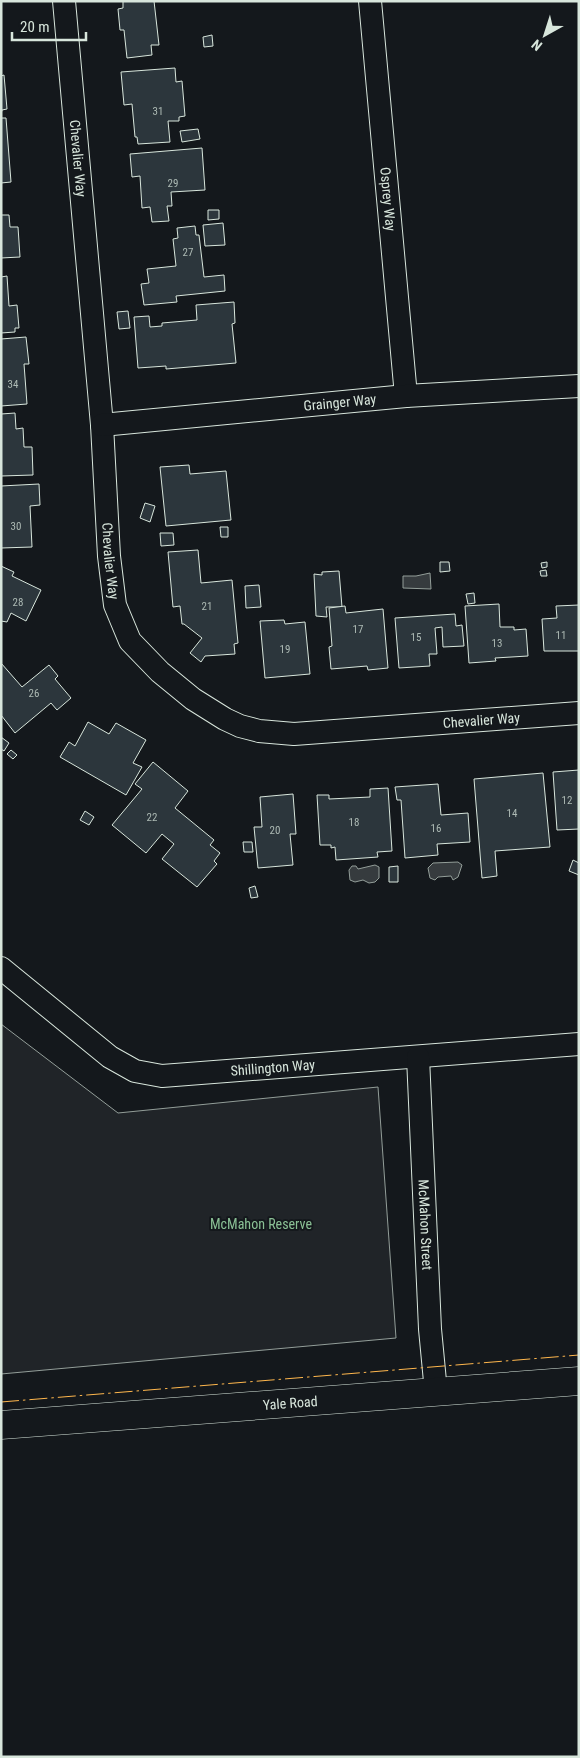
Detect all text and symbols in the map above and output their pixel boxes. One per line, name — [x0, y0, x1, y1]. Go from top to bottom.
scale bar — [12, 10, 86, 42]
north arrow — [520, 10, 570, 60]
text: 20 m — [20, 18, 50, 36]
text: N — [528, 36, 545, 54]
house number: 31 — [153, 105, 163, 118]
street label: Chevalier Way — [67, 119, 90, 198]
street label: Osprey Way — [377, 166, 399, 232]
house number: 29 — [168, 177, 178, 190]
house number: 27 — [183, 246, 193, 259]
house number: 34 — [8, 378, 19, 391]
street label: Grainger Way — [303, 391, 377, 414]
house number: 30 — [11, 520, 21, 533]
street label: Chevalier Way — [99, 522, 122, 601]
house number: 28 — [13, 596, 23, 609]
house number: 21 — [202, 600, 212, 613]
house number: 17 — [353, 623, 363, 636]
house number: 11 — [556, 629, 566, 642]
house number: 15 — [411, 631, 421, 644]
house number: 13 — [492, 637, 502, 650]
house number: 19 — [280, 643, 290, 656]
house number: 26 — [29, 687, 39, 700]
street label: Chevalier Way — [442, 709, 521, 731]
house number: 12 — [562, 794, 572, 807]
house number: 14 — [507, 807, 518, 820]
house number: 22 — [147, 811, 157, 824]
house number: 18 — [349, 816, 359, 829]
house number: 16 — [431, 822, 441, 835]
house number: 20 — [270, 824, 280, 837]
street label: Shillington Way — [230, 1056, 316, 1079]
street label: McMahon Street — [415, 1179, 435, 1271]
park label: McMahon Reserve — [210, 1216, 312, 1232]
street label: Yale Road — [262, 1393, 318, 1413]

